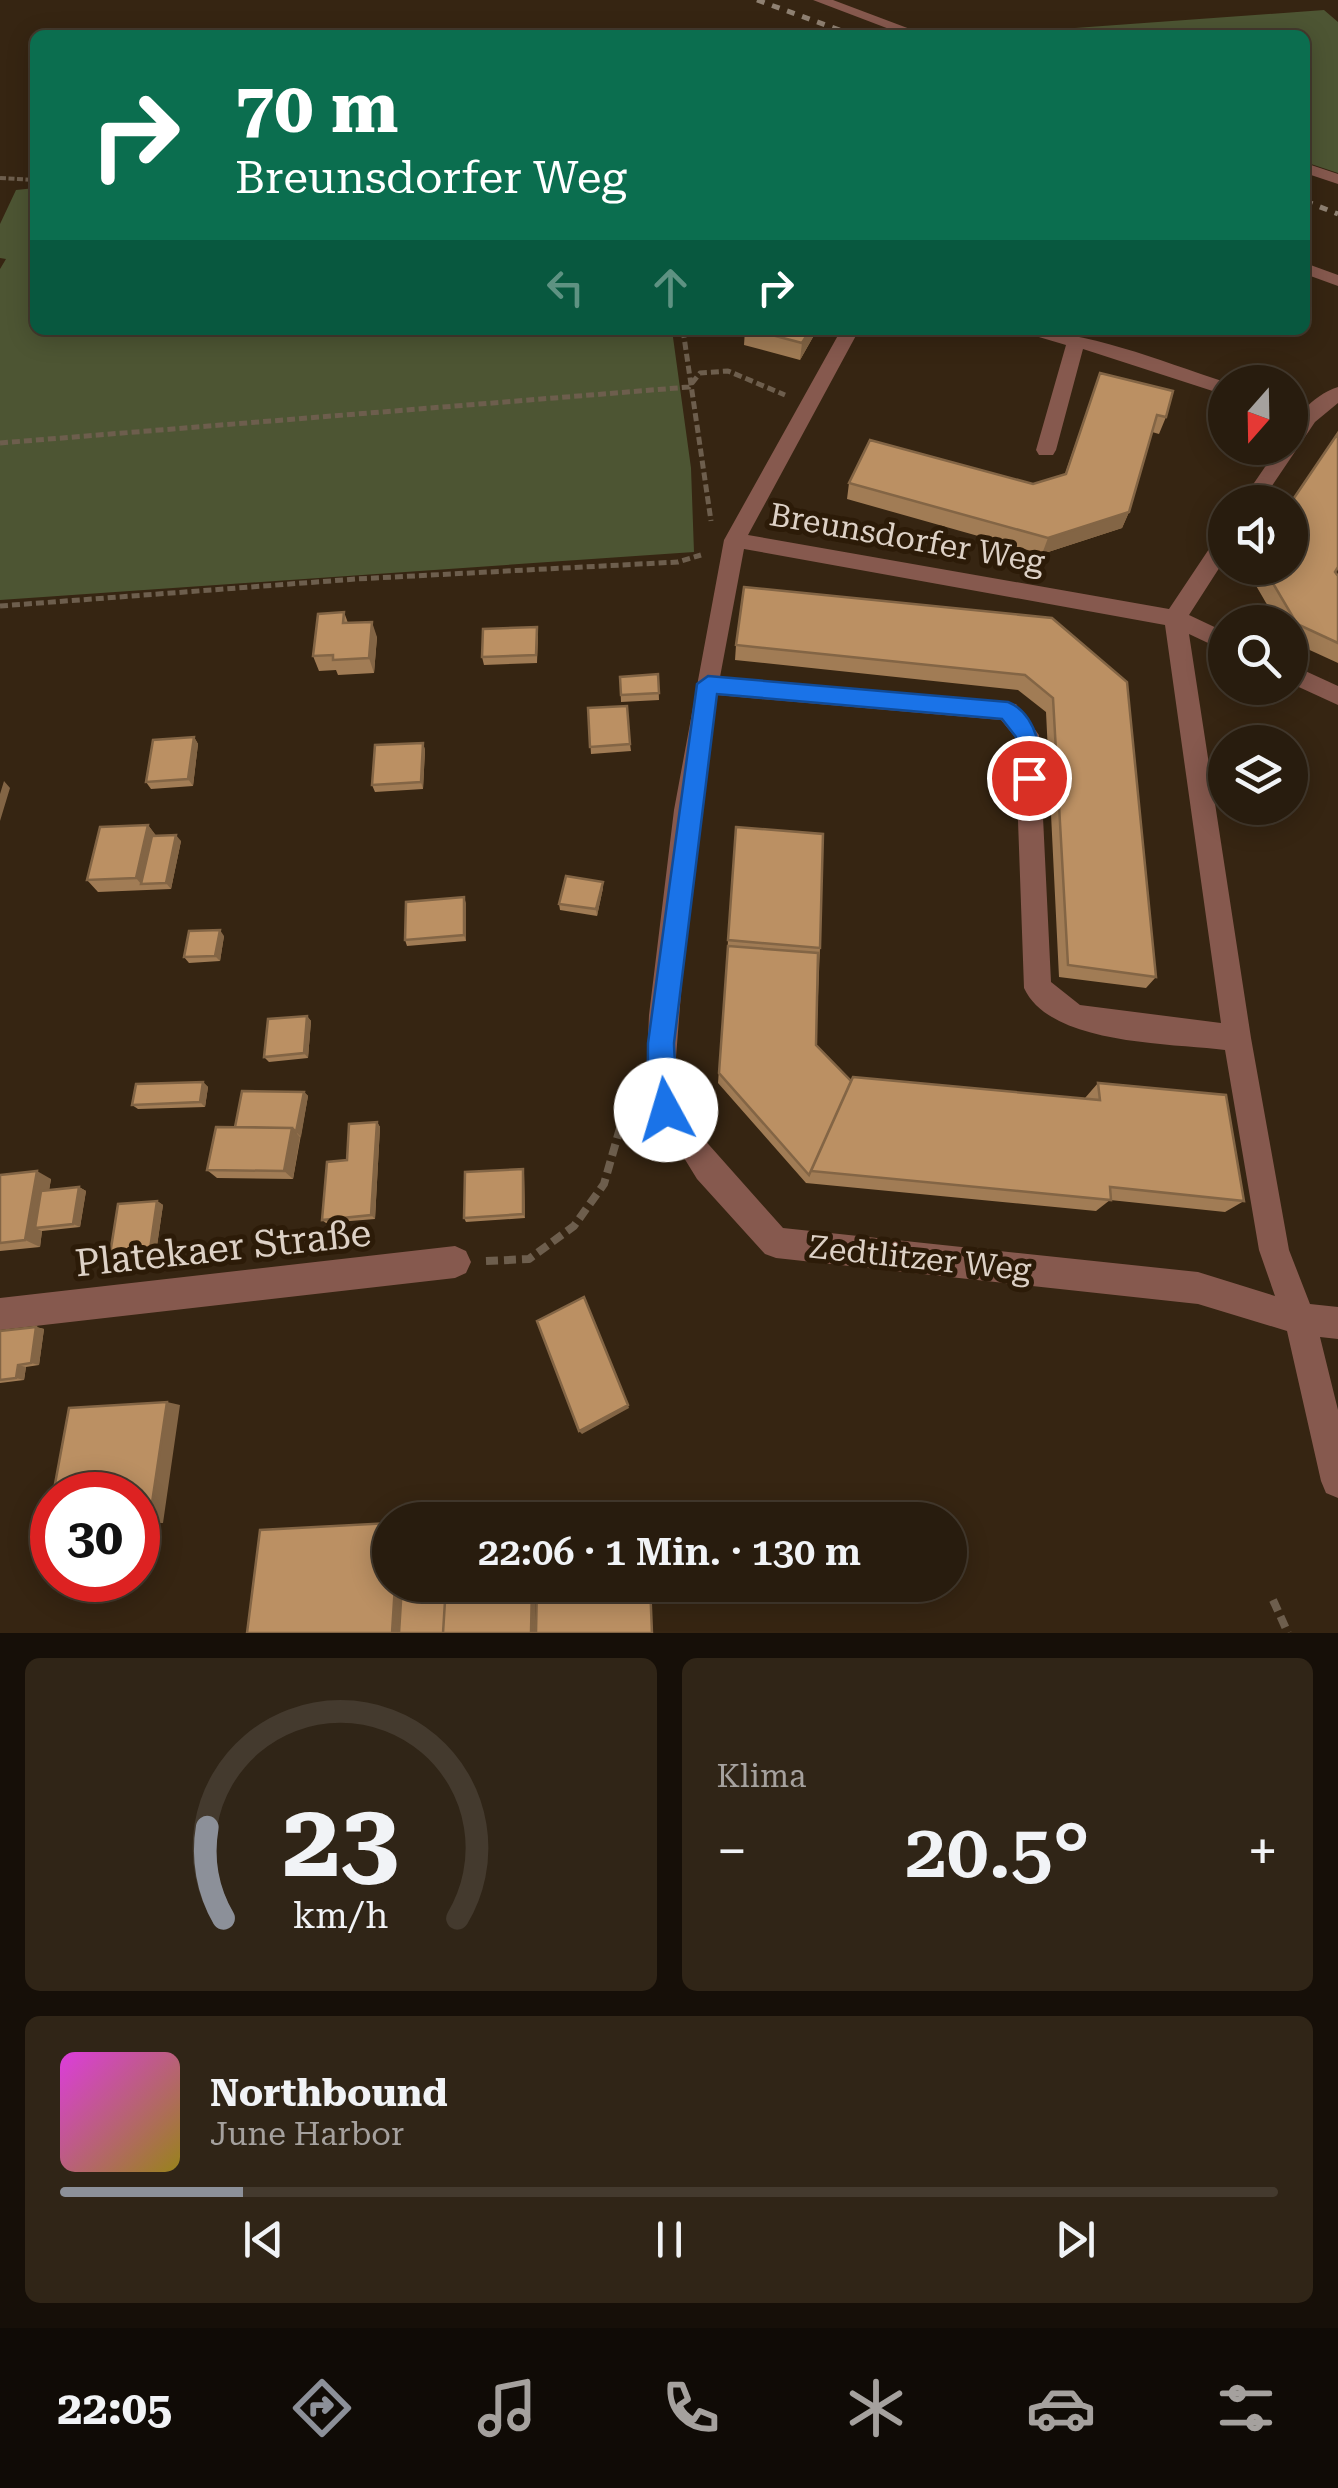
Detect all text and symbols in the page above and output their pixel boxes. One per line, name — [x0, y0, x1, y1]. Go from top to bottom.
text: 70 m — [235, 67, 399, 149]
icon: right — [70, 70, 200, 200]
text: Breunsdorfer Weg — [235, 151, 627, 204]
icon: left — [538, 260, 593, 315]
icon: ahead — [643, 260, 698, 315]
icon: right — [748, 260, 803, 315]
north arrow — [1208, 365, 1308, 465]
map controls — [1208, 365, 1308, 825]
button: sound — [1208, 485, 1308, 585]
street label: Breunsdorfer Weg — [766, 495, 1048, 581]
button: search — [1208, 605, 1308, 705]
button: layers — [1208, 725, 1308, 825]
pin — [987, 736, 1072, 821]
icon: arrive — [1002, 751, 1057, 806]
position arrow — [614, 1058, 718, 1162]
street label: Platekaer Straße — [73, 1211, 373, 1285]
street label: Zedtlitzer Weg — [807, 1227, 1034, 1289]
speed limit sign: 30 — [30, 1472, 160, 1602]
text: 22:06 · 1 Min. · 130 m — [478, 1530, 861, 1574]
text: Klima — [717, 1757, 806, 1795]
text: 23 — [283, 1780, 399, 1901]
text: 20.5° — [905, 1807, 1090, 1895]
text: − — [717, 1819, 747, 1883]
text: + — [1247, 1819, 1278, 1883]
text: km/h — [293, 1895, 389, 1937]
text: Northbound — [210, 2071, 448, 2115]
text: June Harbor — [210, 2115, 404, 2153]
icon: previous — [236, 2212, 291, 2267]
icon: pause — [642, 2212, 697, 2267]
icon: next — [1048, 2212, 1103, 2267]
icon: directions — [287, 2373, 357, 2443]
icon: music — [472, 2373, 542, 2443]
icon: phone — [656, 2373, 726, 2443]
icon: climate — [841, 2373, 911, 2443]
icon: car — [1026, 2373, 1096, 2443]
icon: filters — [1211, 2373, 1281, 2443]
text: 22:05 — [57, 2382, 172, 2435]

